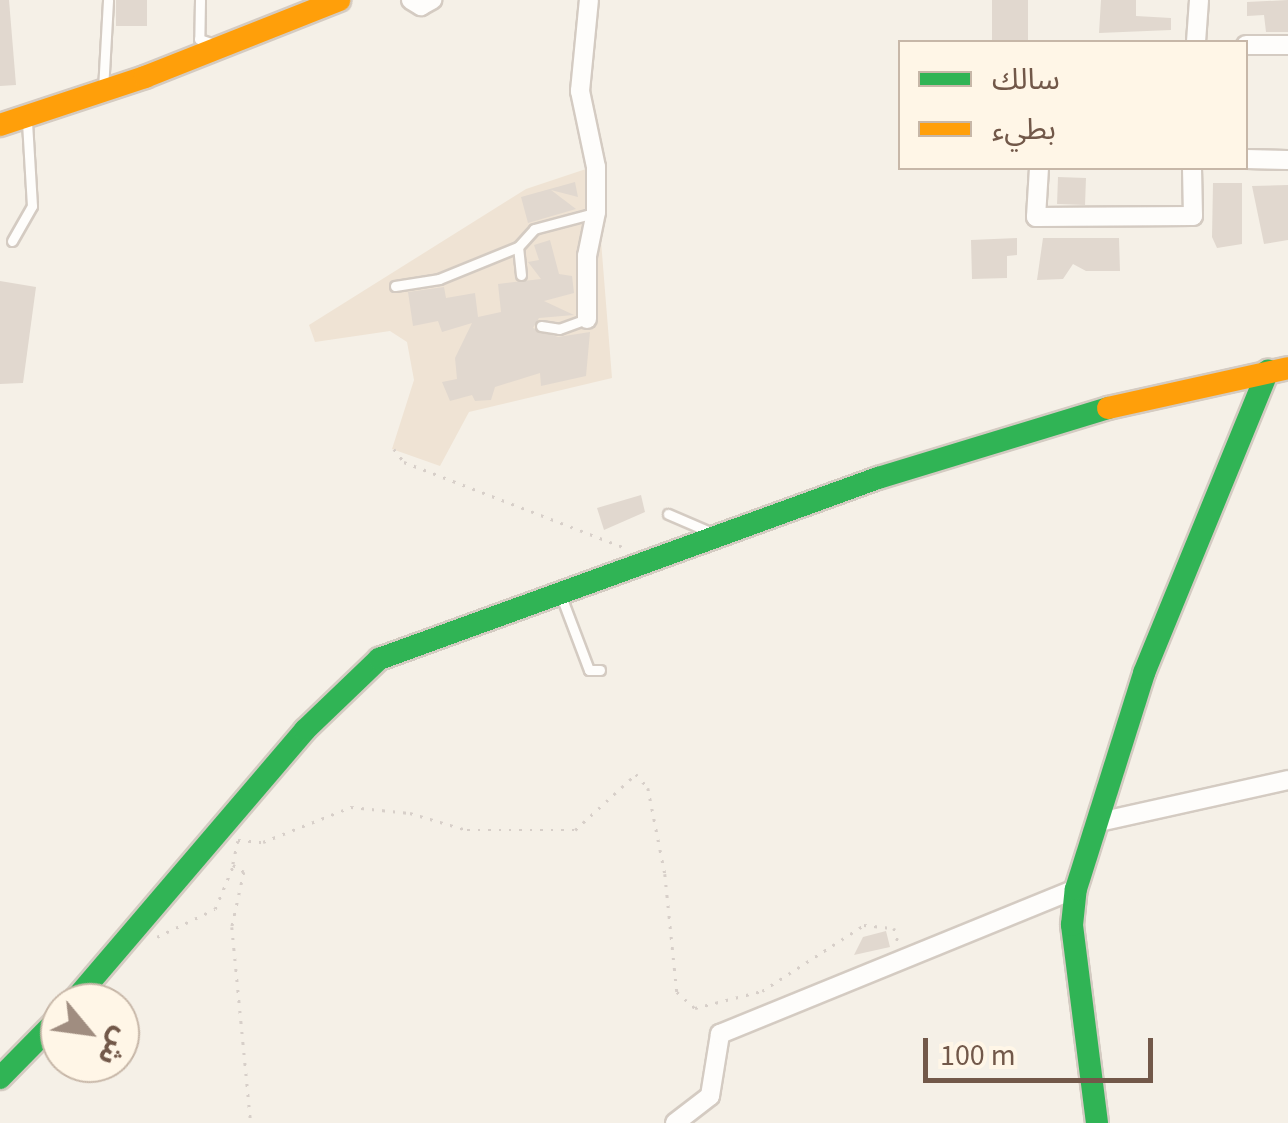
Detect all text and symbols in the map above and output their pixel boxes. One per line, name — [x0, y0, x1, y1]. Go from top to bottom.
legend — [898, 40, 1248, 170]
text: سالك — [992, 58, 1060, 101]
text: بطيء — [992, 108, 1056, 151]
north arrow — [40, 983, 140, 1083]
scale bar — [928, 1018, 1158, 1080]
text: ش — [88, 1020, 141, 1073]
text: 100 m — [940, 1034, 1016, 1077]

